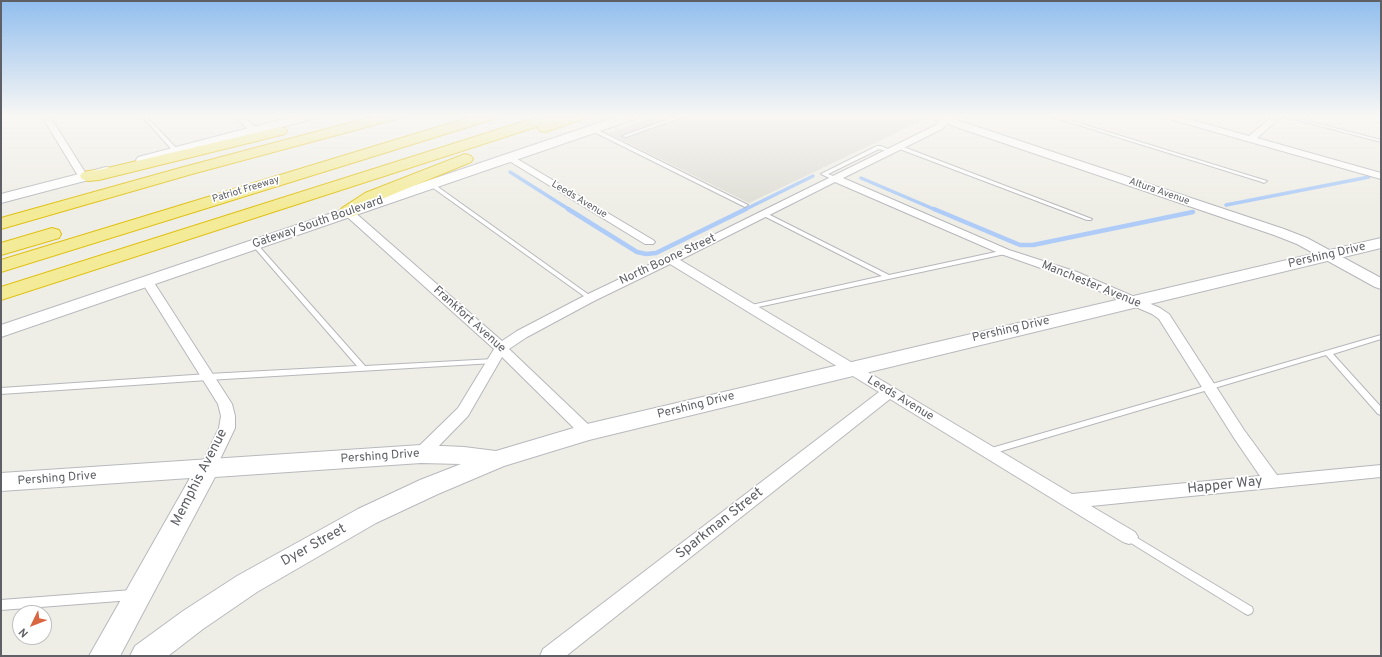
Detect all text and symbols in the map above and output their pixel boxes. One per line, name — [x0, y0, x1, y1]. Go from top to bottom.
street label: Patriot Freeway — [211, 174, 281, 206]
street label: Altura Avenue — [1127, 176, 1191, 208]
street label: Leeds Avenue — [549, 179, 609, 221]
street label: Gateway South Boulevard — [251, 194, 385, 252]
street label: North Boone Street — [618, 231, 718, 289]
street label: Pershing Drive — [1287, 240, 1367, 272]
street label: Manchester Avenue — [1039, 258, 1143, 312]
street label: Frankfort Avenue — [430, 284, 508, 356]
street label: Pershing Drive — [971, 314, 1051, 346]
street label: Leeds Avenue — [864, 373, 936, 425]
street label: Pershing Drive — [656, 389, 736, 423]
street label: Memphis Avenue — [168, 427, 232, 529]
street label: Pershing Drive — [340, 447, 420, 467]
street label: Pershing Drive — [17, 469, 97, 489]
street label: Happer Way — [1187, 474, 1263, 498]
street label: Sparkman Street — [673, 485, 767, 563]
street label: Dyer Street — [279, 521, 349, 571]
north arrow — [12, 605, 52, 645]
text: N — [16, 625, 32, 640]

